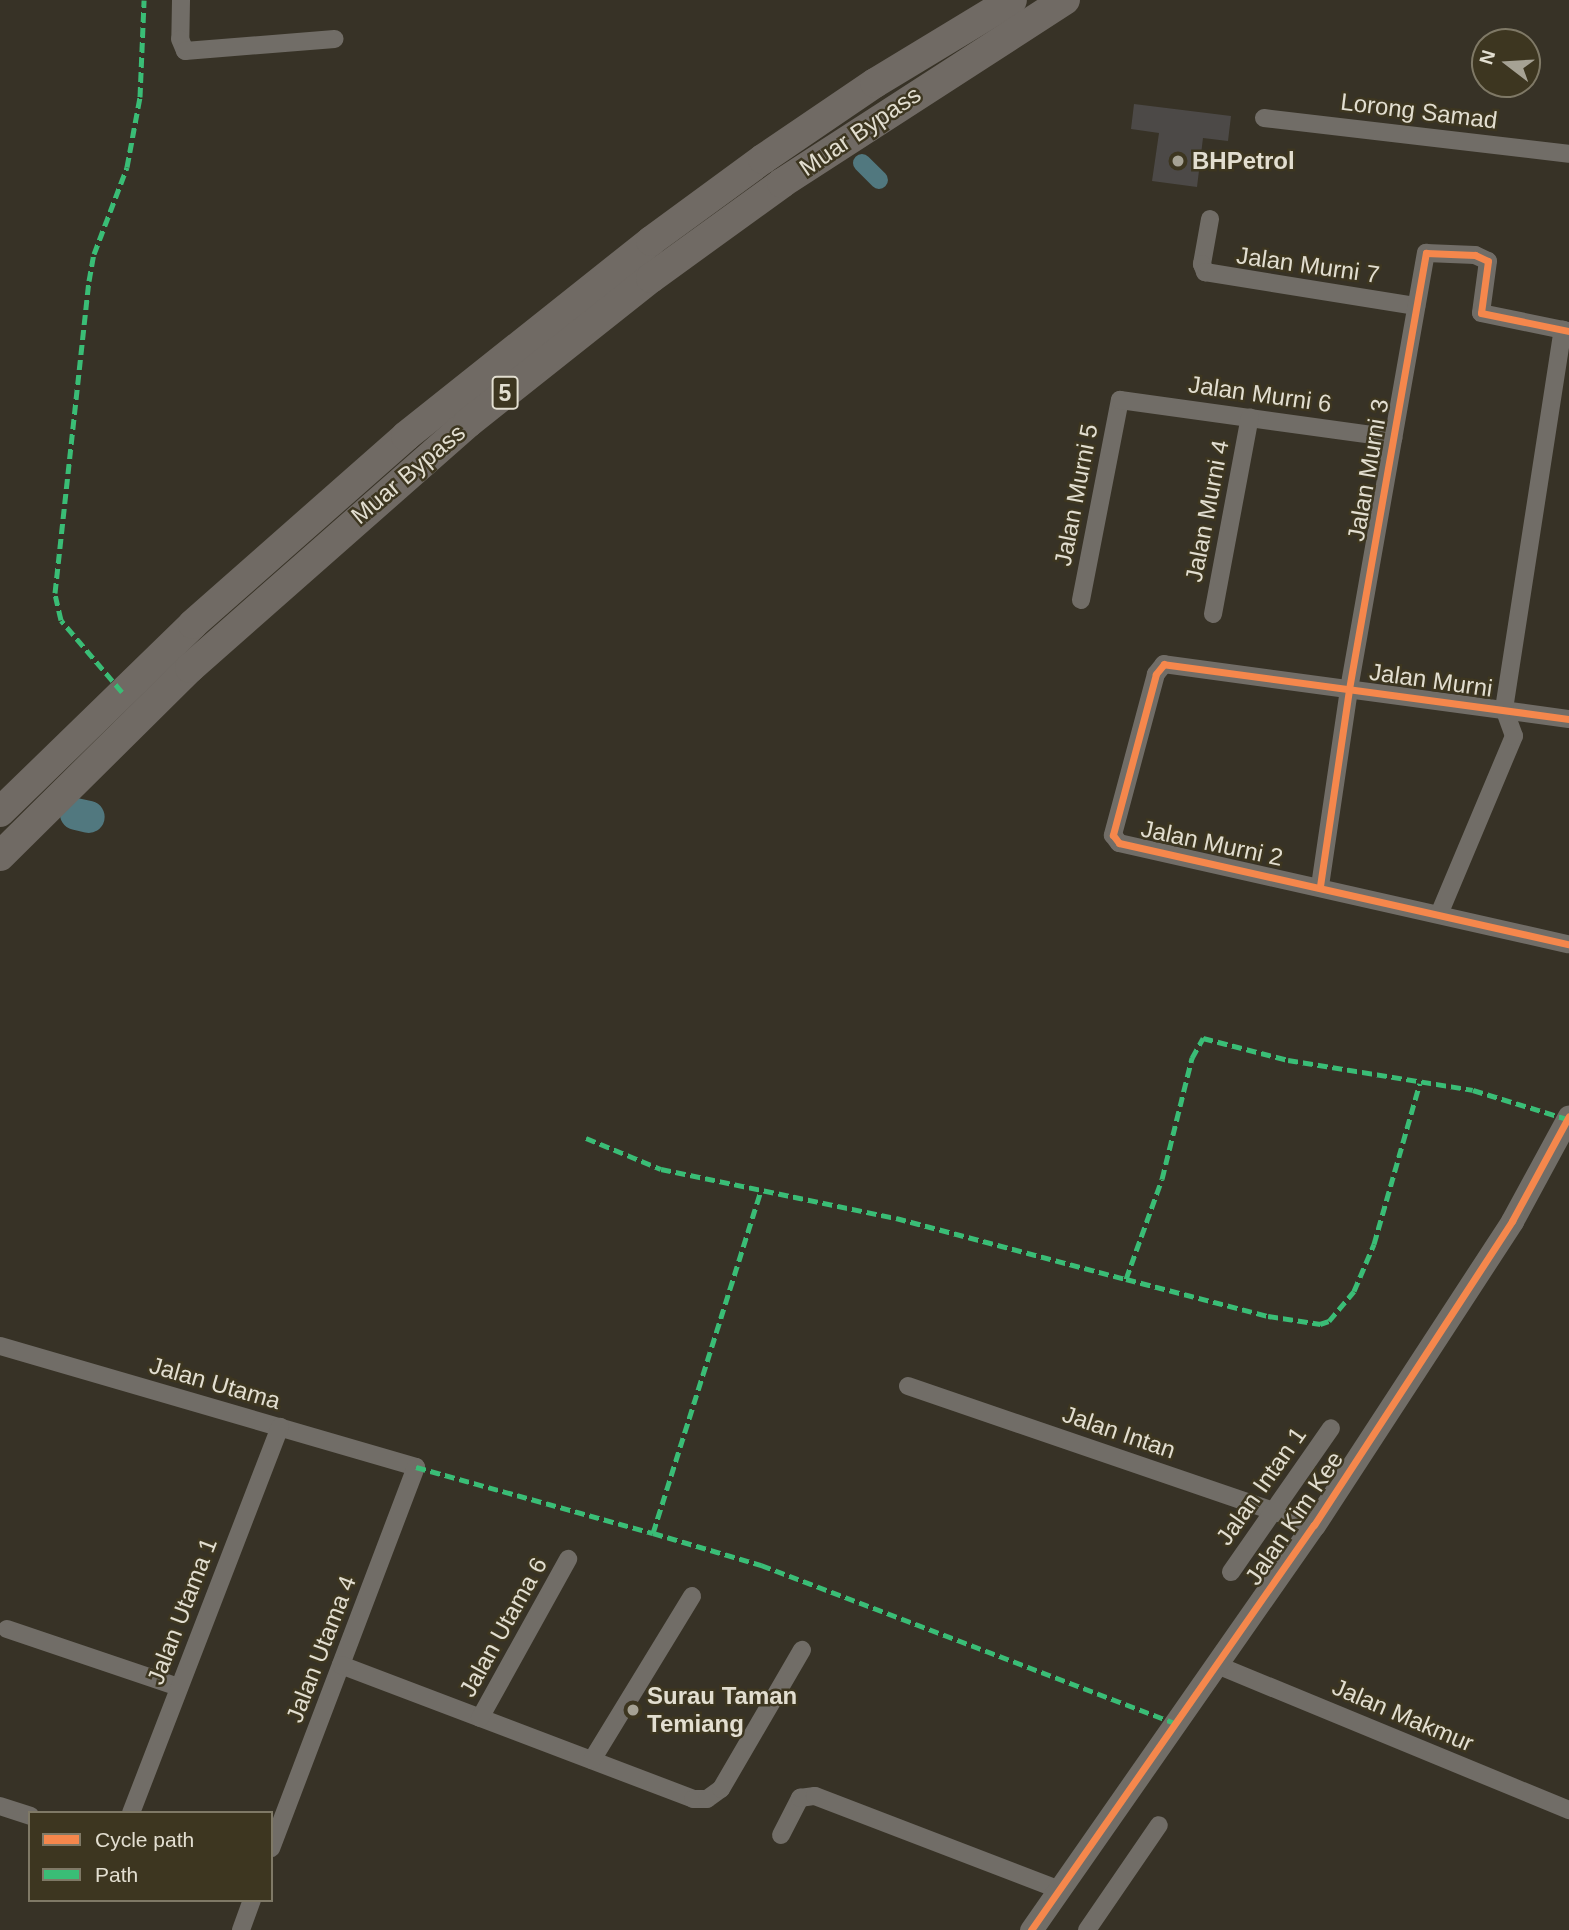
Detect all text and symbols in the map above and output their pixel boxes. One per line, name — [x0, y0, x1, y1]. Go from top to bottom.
north arrow — [1471, 28, 1541, 98]
text: N — [1475, 48, 1499, 67]
street label: Muar Bypass — [794, 80, 926, 182]
street label: Lorong Samad — [1339, 87, 1499, 135]
place label: BHPetrol — [1192, 147, 1295, 175]
marker: BHPetrol — [1170, 153, 1186, 169]
street label: Jalan Murni 7 — [1235, 241, 1381, 289]
street label: Jalan Murni 6 — [1187, 370, 1333, 418]
road number: 5 — [491, 374, 519, 412]
street label: Jalan Murni 3 — [1341, 397, 1395, 543]
street label: Muar Bypass — [345, 418, 471, 530]
street label: Jalan Murni 5 — [1048, 422, 1104, 568]
street label: Jalan Murni 4 — [1179, 438, 1235, 584]
street label: Jalan Murni — [1368, 657, 1494, 703]
street label: Jalan Murni 2 — [1139, 814, 1285, 872]
street label: Jalan Utama — [146, 1351, 284, 1415]
street label: Jalan Intan — [1059, 1399, 1179, 1465]
street label: Jalan Intan 1 — [1210, 1421, 1312, 1551]
street label: Jalan Kim Kee — [1239, 1446, 1349, 1590]
street label: Jalan Utama 1 — [141, 1534, 223, 1688]
street label: Jalan Utama 6 — [453, 1552, 553, 1702]
street label: Jalan Utama 4 — [280, 1572, 362, 1726]
street label: Jalan Makmur — [1328, 1672, 1478, 1758]
place label: Surau Taman Temiang — [647, 1682, 797, 1738]
marker: Surau Taman Temiang — [625, 1702, 641, 1718]
legend — [28, 1811, 273, 1902]
text: Cycle path — [95, 1828, 194, 1851]
text: Path — [95, 1863, 138, 1886]

